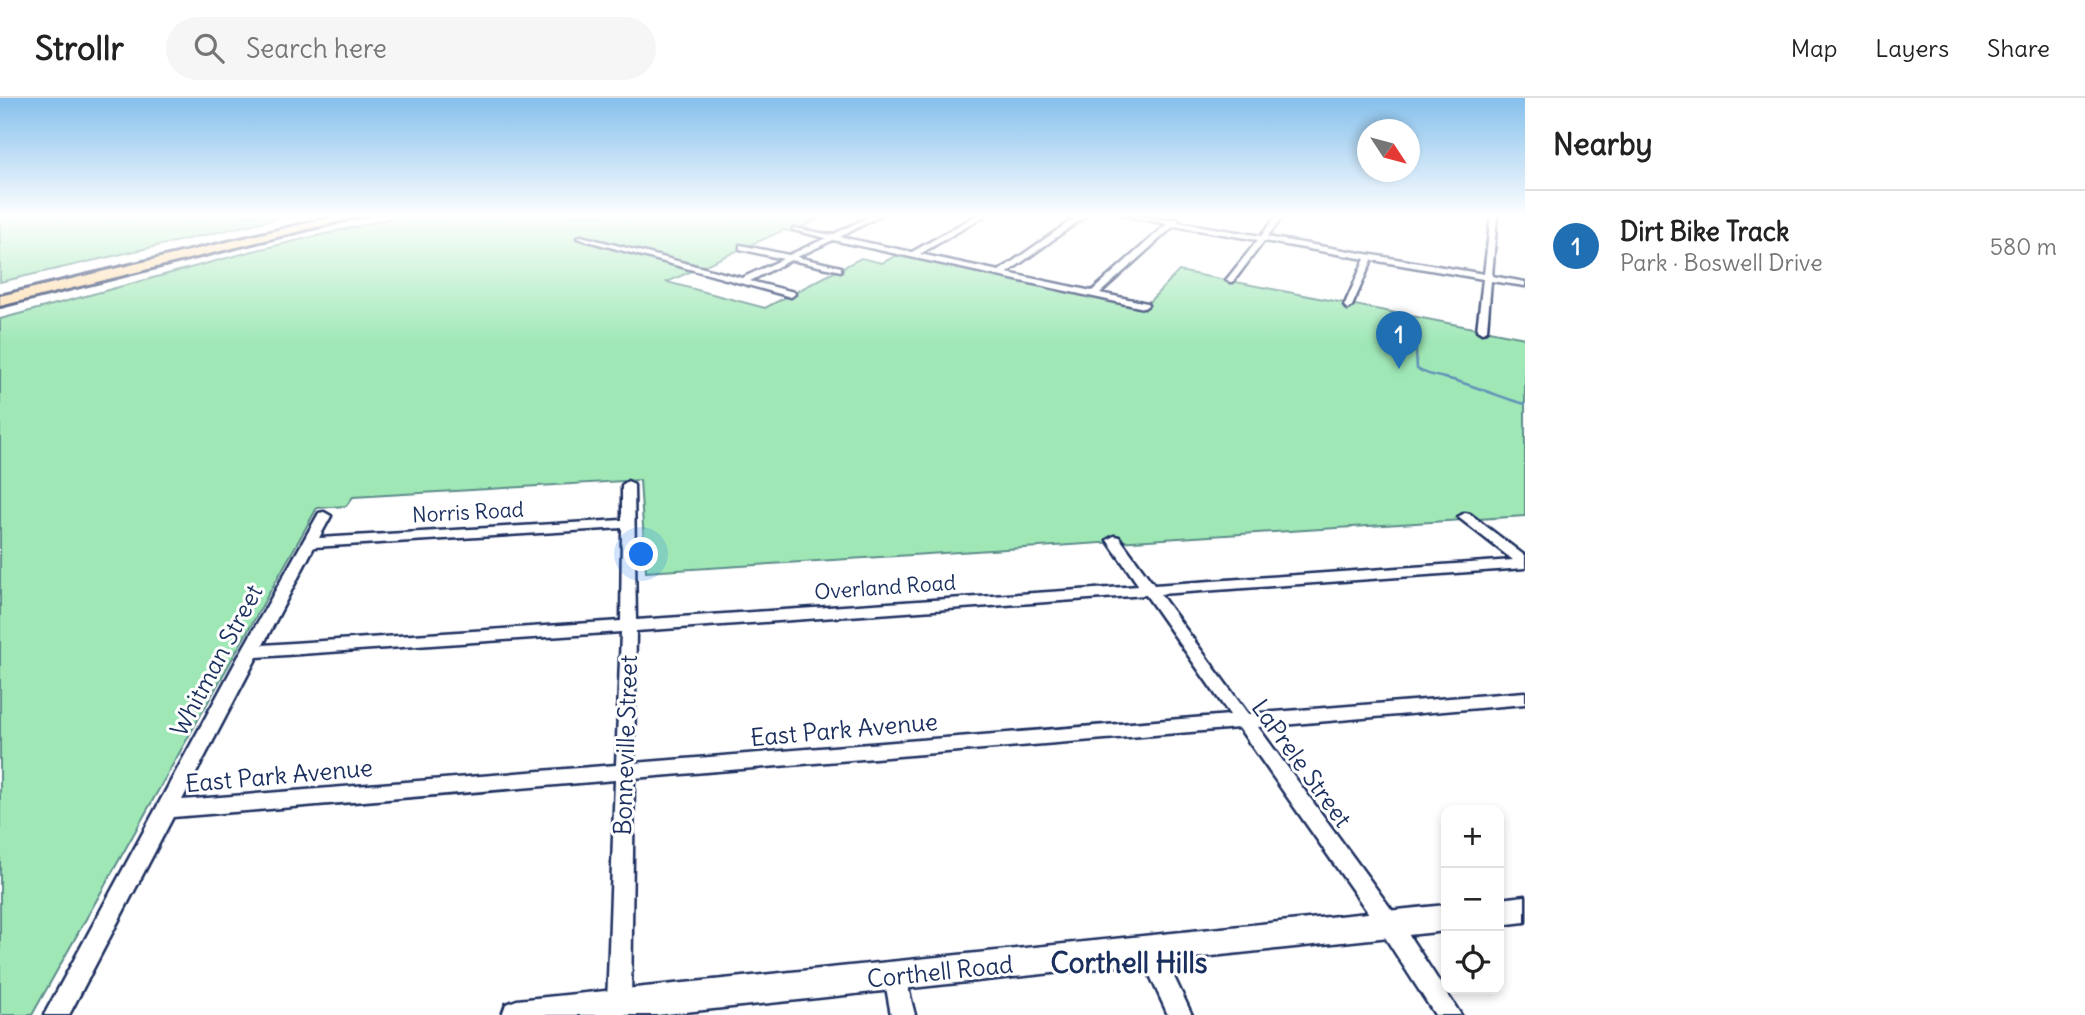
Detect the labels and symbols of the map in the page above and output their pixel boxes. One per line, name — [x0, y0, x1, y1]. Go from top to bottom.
north arrow — [1357, 119, 1420, 182]
pin: 1 — [1376, 311, 1422, 369]
street label: Norris Road — [411, 496, 525, 528]
your location — [624, 537, 658, 571]
street label: Overland Road — [813, 569, 957, 605]
street label: Whitman Street — [163, 579, 269, 741]
street label: Bonneville Street — [607, 654, 643, 836]
street label: LaPrele Street — [1246, 693, 1358, 833]
street label: East Park Avenue — [749, 706, 939, 752]
street label: East Park Avenue — [184, 752, 374, 798]
district label: Corthell Hills — [1051, 945, 1208, 981]
street label: Corthell Road — [866, 948, 1014, 994]

